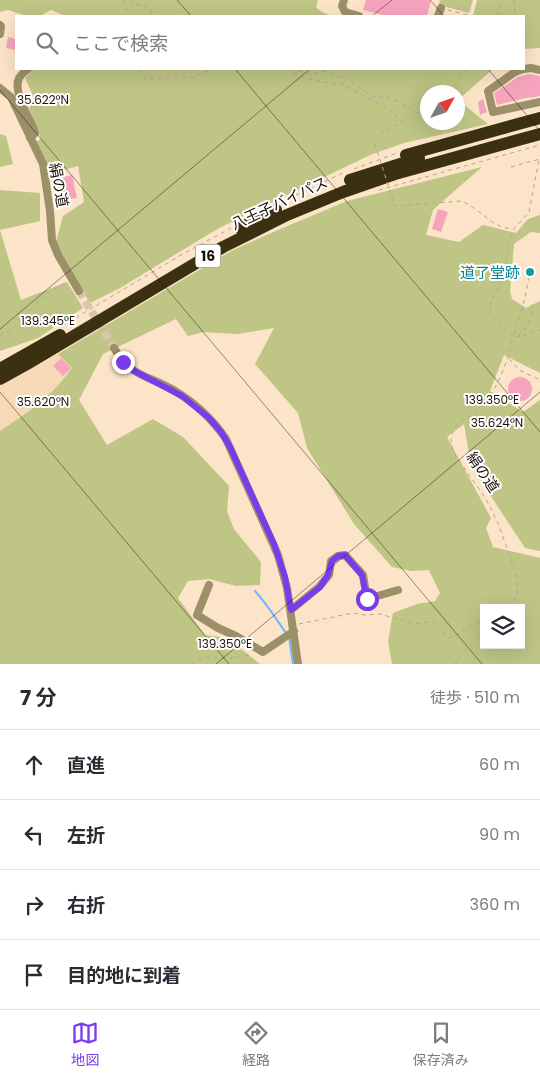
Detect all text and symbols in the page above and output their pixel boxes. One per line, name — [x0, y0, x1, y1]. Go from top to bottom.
search box — [15, 15, 525, 70]
icon: search — [33, 29, 61, 57]
text: ここで検索 — [73, 30, 168, 57]
north arrow — [420, 85, 465, 130]
text: 35.622°N — [17, 91, 69, 108]
street label: 絹の道 — [44, 161, 74, 209]
street label: 八王子バイパス — [227, 171, 331, 235]
road number: 16 — [196, 245, 220, 268]
place label: 道了堂跡 — [460, 262, 520, 283]
marker: 道了堂跡 — [524, 266, 536, 278]
text: 139.345°E — [21, 312, 75, 329]
route end — [112, 351, 135, 374]
text: 139.350°E — [465, 391, 519, 408]
text: 35.620°N — [17, 393, 69, 410]
text: 35.624°N — [471, 414, 523, 431]
street label: 絹の道 — [462, 447, 504, 497]
route start — [356, 588, 379, 611]
map controls — [480, 604, 525, 649]
button: layers — [480, 604, 525, 649]
text: 139.350°E — [198, 635, 252, 652]
text: 7 分 — [20, 683, 57, 712]
text: 徒歩 · 510 m — [430, 686, 520, 709]
icon: ahead — [20, 751, 48, 779]
text: 直進 — [67, 752, 105, 779]
text: 60 m — [479, 753, 520, 776]
icon: left — [20, 821, 48, 849]
text: 左折 — [67, 822, 105, 849]
text: 90 m — [479, 823, 520, 846]
icon: right — [20, 891, 48, 919]
text: 右折 — [67, 892, 105, 919]
text: 360 m — [470, 893, 520, 916]
icon: arrive — [20, 961, 48, 989]
text: 目的地に到着 — [67, 962, 181, 989]
tab: 地図 — [71, 1019, 99, 1071]
tab: 経路 — [242, 1019, 270, 1071]
tab: 保存済み — [413, 1019, 469, 1071]

